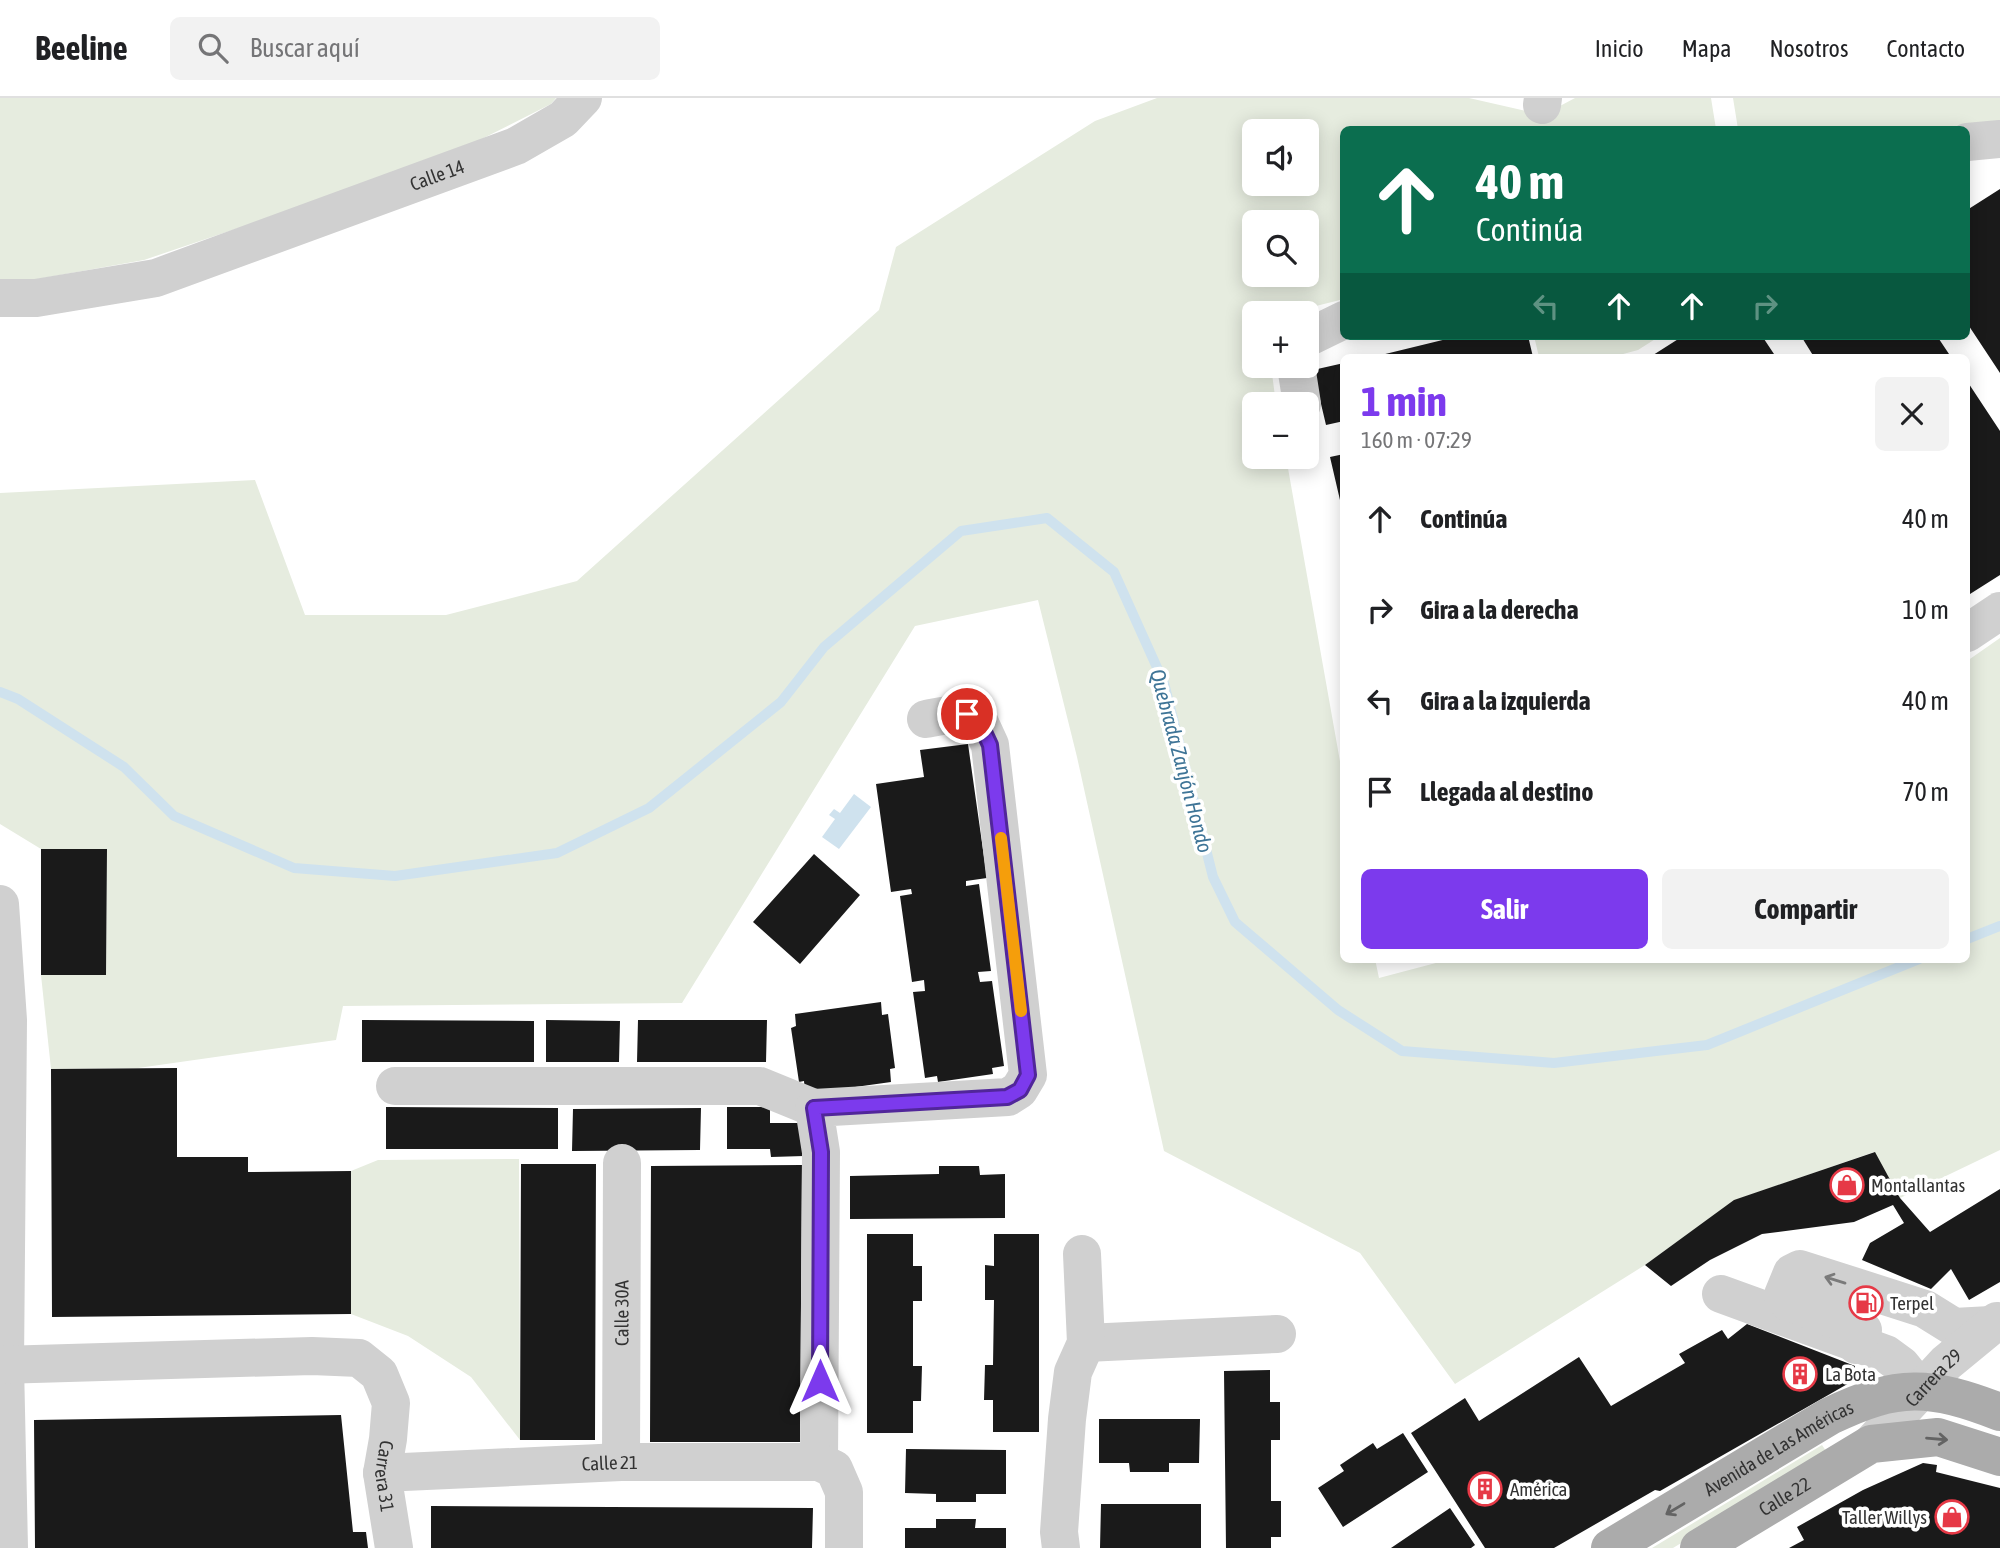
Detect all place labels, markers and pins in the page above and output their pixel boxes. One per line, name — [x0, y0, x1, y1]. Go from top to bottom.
pin — [937, 684, 997, 744]
shop icon: Montallantas — [1828, 1166, 1866, 1204]
place label: Montallantas — [1871, 1174, 1966, 1196]
fuel station icon: Terpel — [1847, 1284, 1885, 1322]
place label: Terpel — [1890, 1292, 1934, 1314]
building icon: La Bota — [1781, 1355, 1819, 1393]
place label: La Bota — [1825, 1363, 1876, 1385]
building icon: América — [1466, 1470, 1504, 1508]
place label: América — [1510, 1478, 1567, 1500]
shop icon: Taller Willys — [1933, 1498, 1971, 1536]
place label: Taller Willys — [1842, 1506, 1927, 1528]

